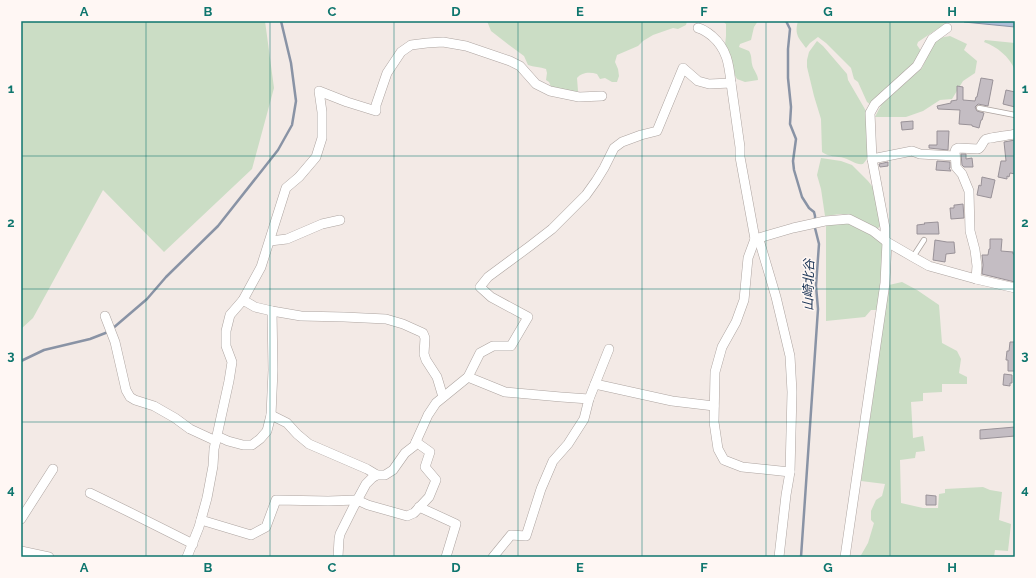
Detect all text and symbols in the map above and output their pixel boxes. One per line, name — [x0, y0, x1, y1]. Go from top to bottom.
text: A — [80, 4, 89, 19]
text: B — [204, 4, 213, 19]
text: C — [328, 4, 337, 19]
text: D — [451, 4, 461, 19]
text: E — [576, 4, 584, 19]
text: F — [700, 4, 708, 19]
text: G — [823, 4, 833, 19]
text: H — [947, 4, 957, 19]
text: 1 — [8, 81, 15, 96]
text: 1 — [1022, 81, 1029, 96]
text: 2 — [7, 215, 15, 230]
text: 2 — [1021, 215, 1029, 230]
water label: 山崎北谷 — [801, 258, 816, 311]
text: 3 — [7, 348, 15, 363]
text: 3 — [1021, 348, 1029, 363]
text: 4 — [7, 482, 15, 497]
text: 4 — [1021, 482, 1029, 497]
text: A — [80, 560, 89, 575]
text: B — [204, 560, 213, 575]
text: C — [328, 560, 337, 575]
text: D — [451, 560, 461, 575]
text: E — [576, 560, 584, 575]
text: F — [700, 560, 708, 575]
text: G — [823, 560, 833, 575]
text: H — [947, 560, 957, 575]

